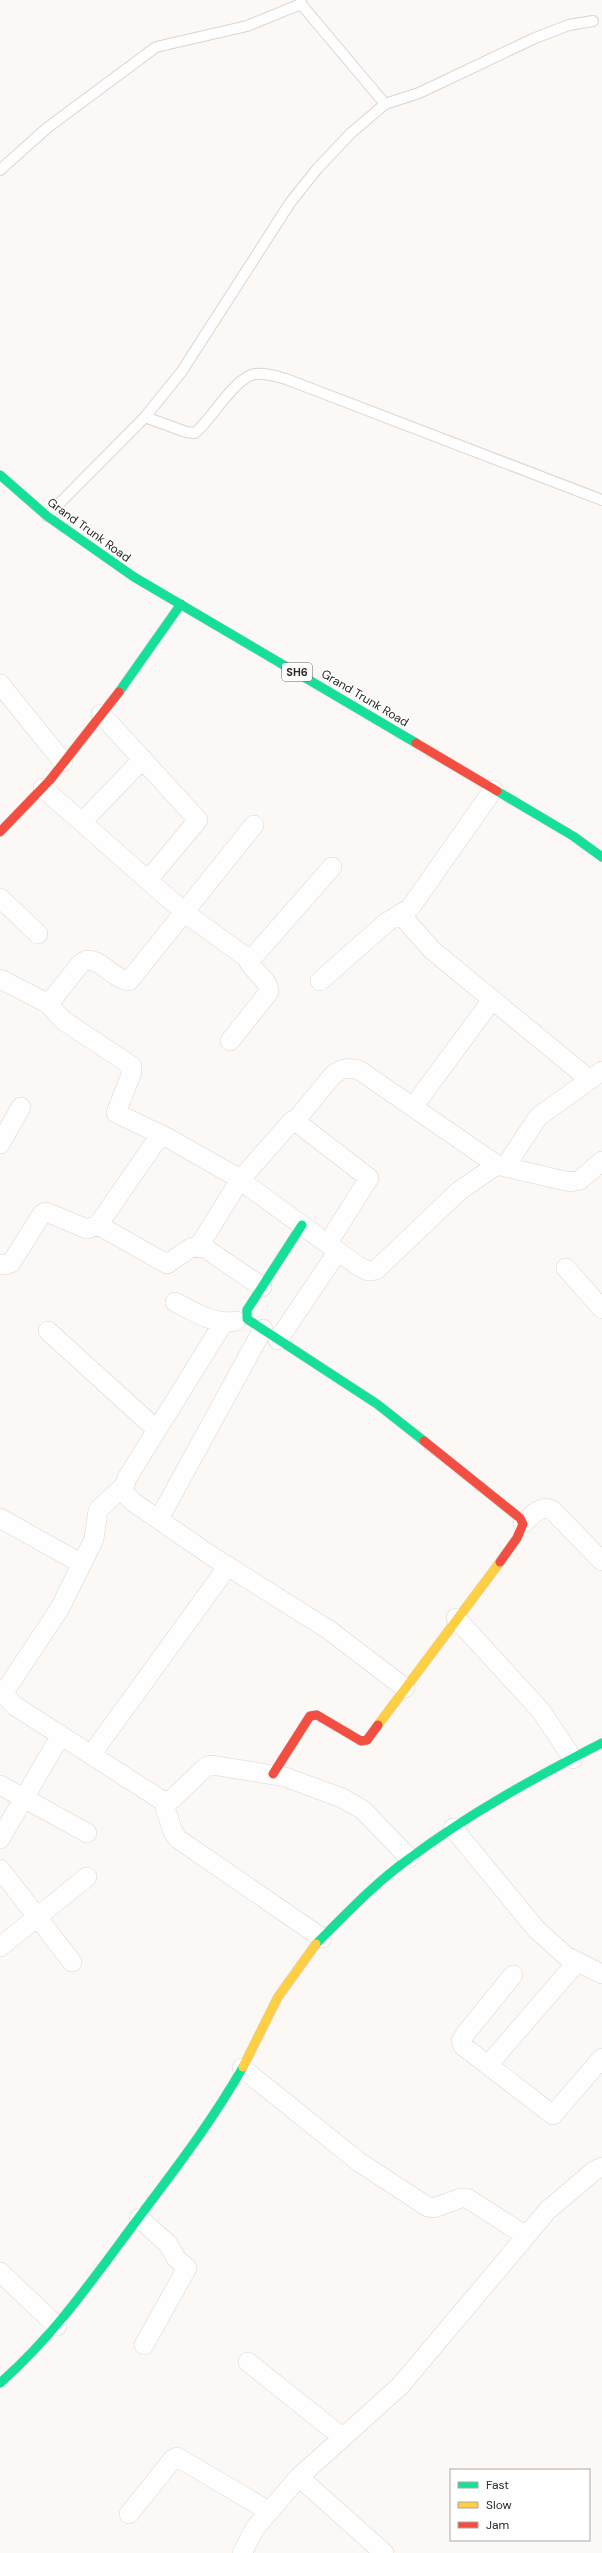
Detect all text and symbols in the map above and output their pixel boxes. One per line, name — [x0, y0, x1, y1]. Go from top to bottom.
street label: Grand Trunk Road — [44, 494, 134, 566]
road number: SH6 — [282, 663, 312, 681]
street label: Grand Trunk Road — [318, 666, 412, 730]
legend — [450, 2469, 590, 2541]
text: Fast — [486, 2477, 509, 2493]
text: Slow — [486, 2497, 512, 2513]
text: Jam — [486, 2517, 509, 2533]

